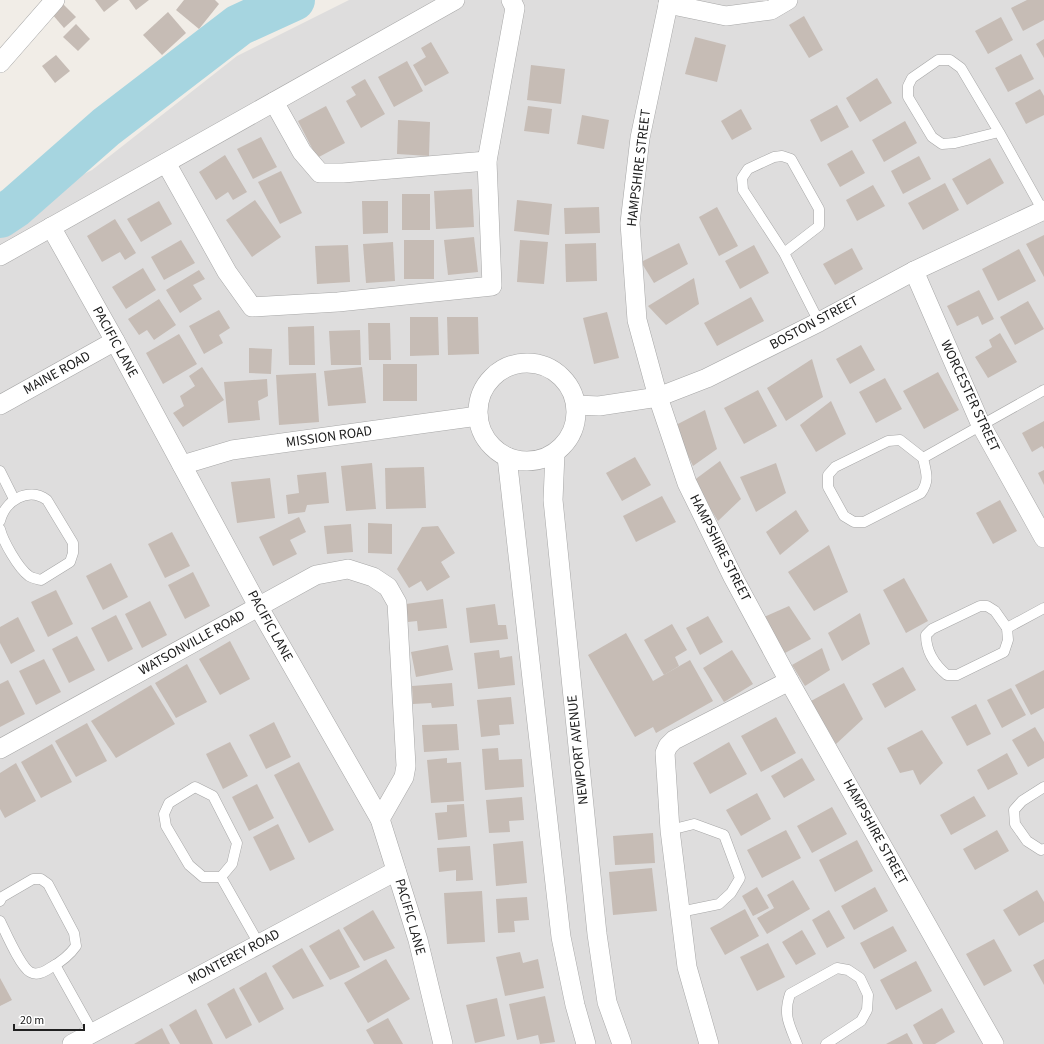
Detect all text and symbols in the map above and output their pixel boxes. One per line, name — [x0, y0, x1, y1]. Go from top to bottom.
street label: HAMPSHIRE STREET — [622, 108, 656, 228]
street label: BOSTON STREET — [766, 291, 862, 355]
street label: PACIFIC LANE — [87, 303, 143, 381]
street label: WORCESTER STREET — [935, 337, 1005, 456]
street label: MAINE ROAD — [20, 346, 94, 400]
street label: MISSION ROAD — [285, 421, 373, 453]
street label: HAMPSHIRE STREET — [684, 491, 756, 606]
street label: PACIFIC LANE — [242, 587, 298, 665]
street label: WATSONVILLE ROAD — [135, 605, 249, 681]
street label: NEWPORT AVENUE — [562, 694, 594, 806]
street label: HAMPSHIRE STREET — [838, 776, 913, 889]
street label: PACIFIC LANE — [390, 876, 430, 958]
street label: MONTEREY ROAD — [184, 924, 284, 990]
scale bar — [14, 1006, 84, 1032]
text: 20 m — [20, 1012, 44, 1029]

